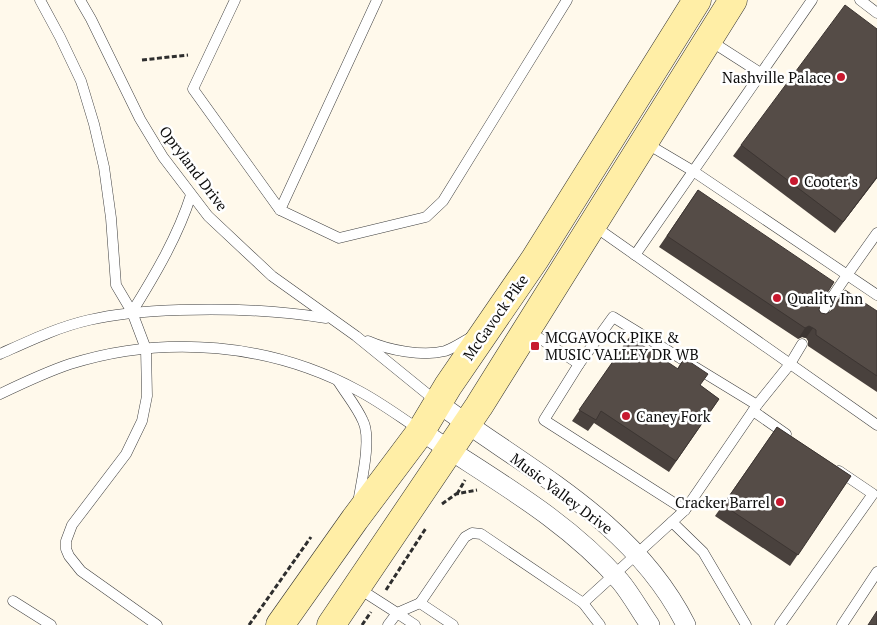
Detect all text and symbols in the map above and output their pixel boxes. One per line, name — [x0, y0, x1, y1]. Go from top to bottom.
place label: Nashville Palace — [722, 67, 831, 87]
marker: Nashville Palace — [835, 71, 847, 83]
street label: Opryland Drive — [155, 121, 233, 215]
place label: Cooter's — [804, 171, 858, 191]
marker: Cooter's — [788, 175, 800, 187]
street label: McGavock Pike — [458, 270, 532, 364]
place label: Quality Inn — [787, 288, 863, 308]
marker: Quality Inn — [771, 292, 783, 304]
place label: MCGAVOCK PIKE & MUSIC VALLEY DR WB — [545, 327, 699, 364]
marker: MCGAVOCK PIKE & MUSIC VALLEY DR WB — [529, 340, 541, 352]
place label: Caney Fork — [636, 406, 711, 426]
marker: Caney Fork — [620, 410, 632, 422]
street label: Music Valley Drive — [507, 448, 617, 538]
place label: Cracker Barrel — [675, 492, 770, 512]
marker: Cracker Barrel — [774, 496, 786, 508]

